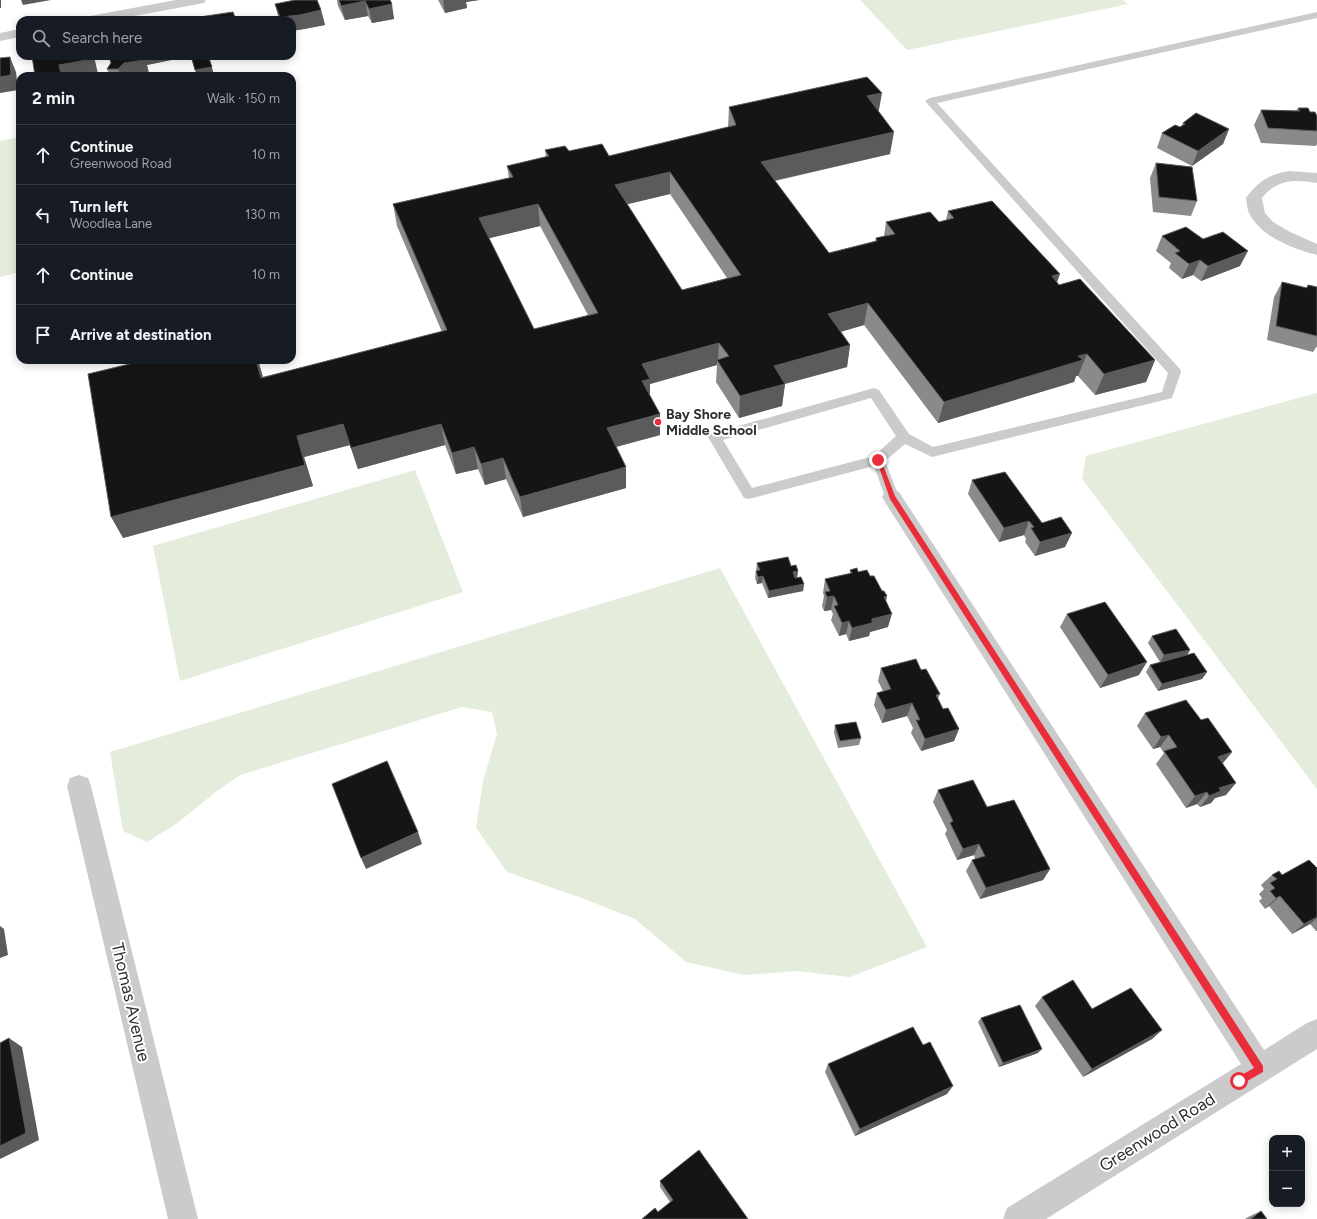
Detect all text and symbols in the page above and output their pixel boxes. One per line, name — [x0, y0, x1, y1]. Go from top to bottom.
search box — [16, 16, 296, 60]
icon: search — [30, 27, 52, 49]
text: Search here — [62, 29, 142, 47]
text: 2 min — [32, 88, 75, 108]
text: Walk · 150 m — [207, 91, 280, 106]
text: Continue — [70, 138, 133, 156]
icon: ahead — [32, 144, 54, 166]
text: 10 m — [252, 147, 280, 162]
text: Greenwood Road — [70, 156, 172, 171]
text: Turn left — [70, 198, 128, 216]
icon: left — [32, 204, 54, 226]
text: 130 m — [245, 207, 280, 222]
text: Woodlea Lane — [70, 216, 152, 231]
icon: ahead — [32, 264, 54, 286]
text: Continue — [70, 266, 133, 284]
text: 10 m — [252, 267, 280, 282]
icon: arrive — [32, 324, 54, 346]
text: Arrive at destination — [70, 326, 211, 344]
place label: Bay Shore Middle School — [666, 406, 757, 439]
marker: Bay Shore Middle School — [653, 417, 663, 427]
route end — [869, 451, 887, 469]
street label: Thomas Avenue — [108, 941, 154, 1063]
route start — [1230, 1072, 1248, 1090]
street label: Greenwood Road — [1095, 1088, 1219, 1176]
map controls — [1269, 1135, 1305, 1207]
button: + — [1269, 1135, 1305, 1171]
button: − — [1269, 1171, 1305, 1207]

